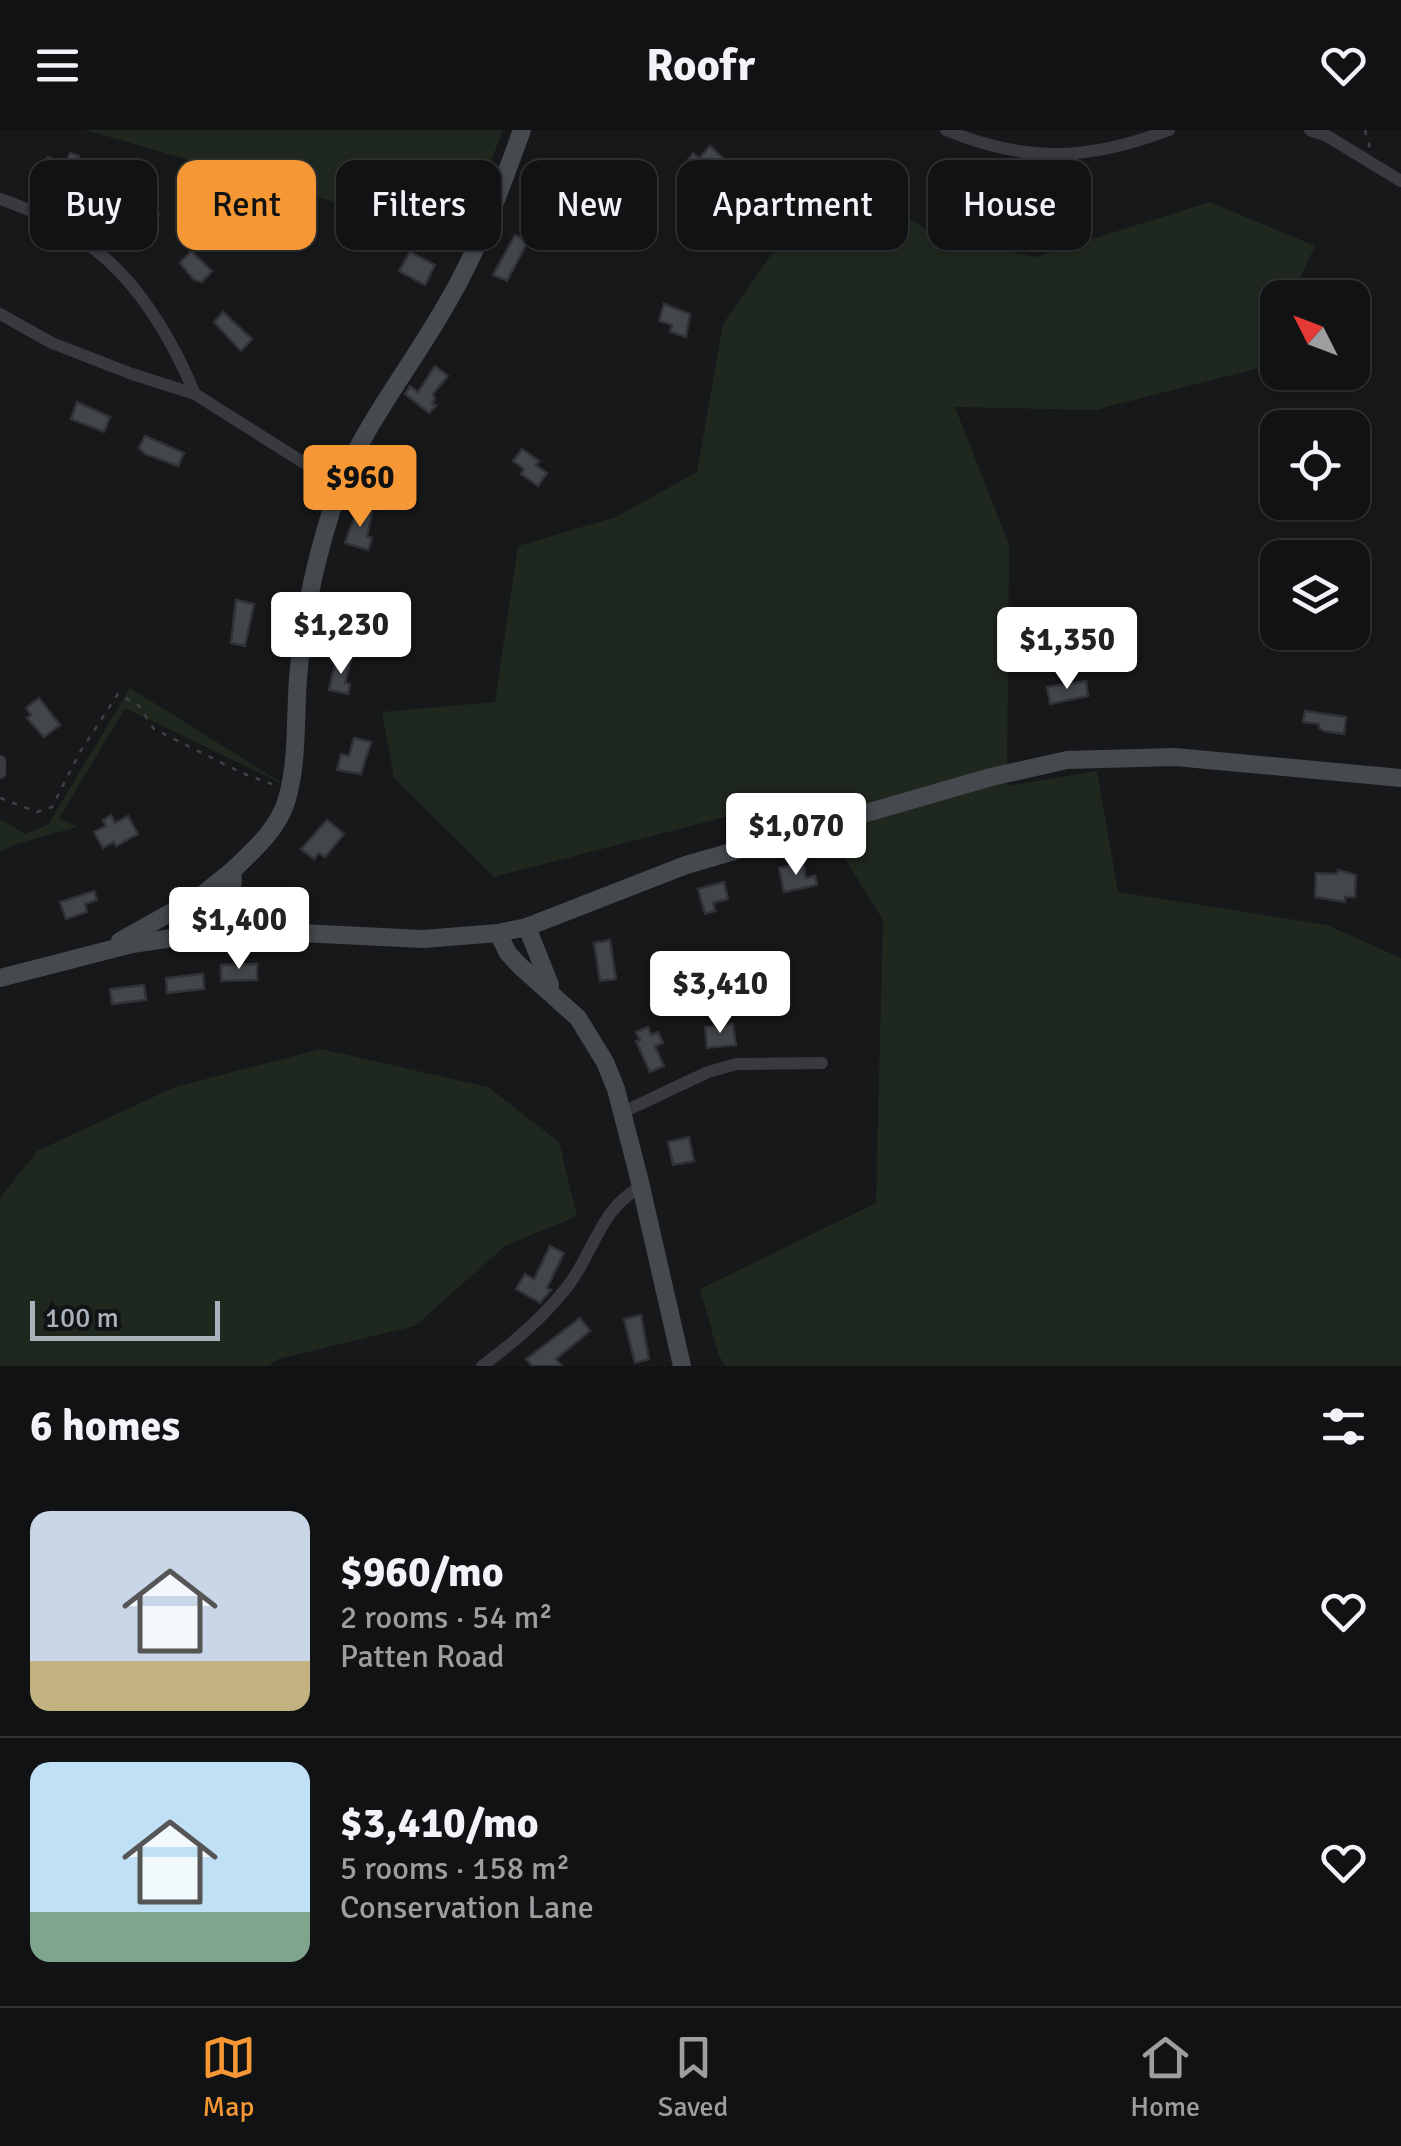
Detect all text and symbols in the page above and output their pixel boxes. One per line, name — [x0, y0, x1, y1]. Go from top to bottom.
icon: menu — [30, 38, 85, 93]
text: Roofr — [646, 38, 755, 93]
icon: heart — [1316, 38, 1371, 93]
chip: Buy — [30, 160, 157, 250]
chip: Rent — [177, 160, 316, 250]
chip: Filters — [336, 160, 501, 250]
chip: New — [521, 160, 657, 250]
chip: Apartment — [677, 160, 908, 250]
chip: House — [928, 160, 1091, 250]
north arrow — [1260, 280, 1370, 390]
map controls — [1260, 280, 1370, 650]
button: locate — [1260, 410, 1370, 520]
pin: $960 — [301, 445, 419, 530]
text: $960 — [325, 458, 395, 497]
button: layers — [1260, 540, 1370, 650]
pin: $1,230 — [260, 592, 422, 677]
text: $1,230 — [293, 605, 389, 644]
pin: $1,350 — [986, 607, 1148, 692]
text: $1,350 — [1019, 620, 1115, 659]
pin: $1,070 — [715, 793, 877, 878]
text: $1,070 — [748, 806, 844, 845]
pin: $1,400 — [158, 887, 320, 972]
text: $1,400 — [191, 900, 287, 939]
pin: $3,410 — [639, 951, 801, 1036]
text: $3,410 — [672, 964, 768, 1003]
scale bar — [30, 1296, 220, 1340]
text: 100 m — [45, 1301, 119, 1335]
icon: filters — [1316, 1399, 1371, 1454]
text: 6 homes — [30, 1401, 180, 1452]
text: $960/mo — [340, 1547, 504, 1598]
icon: home — [110, 1551, 230, 1671]
icon: heart — [1316, 1584, 1371, 1639]
text: 2 rooms · 54 m² — [340, 1598, 553, 1637]
text: Patten Road — [340, 1637, 504, 1676]
text: $3,410/mo — [340, 1798, 539, 1849]
icon: home — [110, 1802, 230, 1922]
icon: heart — [1316, 1835, 1371, 1890]
text: 5 rooms · 158 m² — [340, 1849, 570, 1888]
text: Conservation Lane — [340, 1888, 594, 1927]
tab: Map — [201, 2030, 256, 2124]
tab: Saved — [658, 2030, 728, 2124]
tab: Home — [1130, 2030, 1200, 2124]

